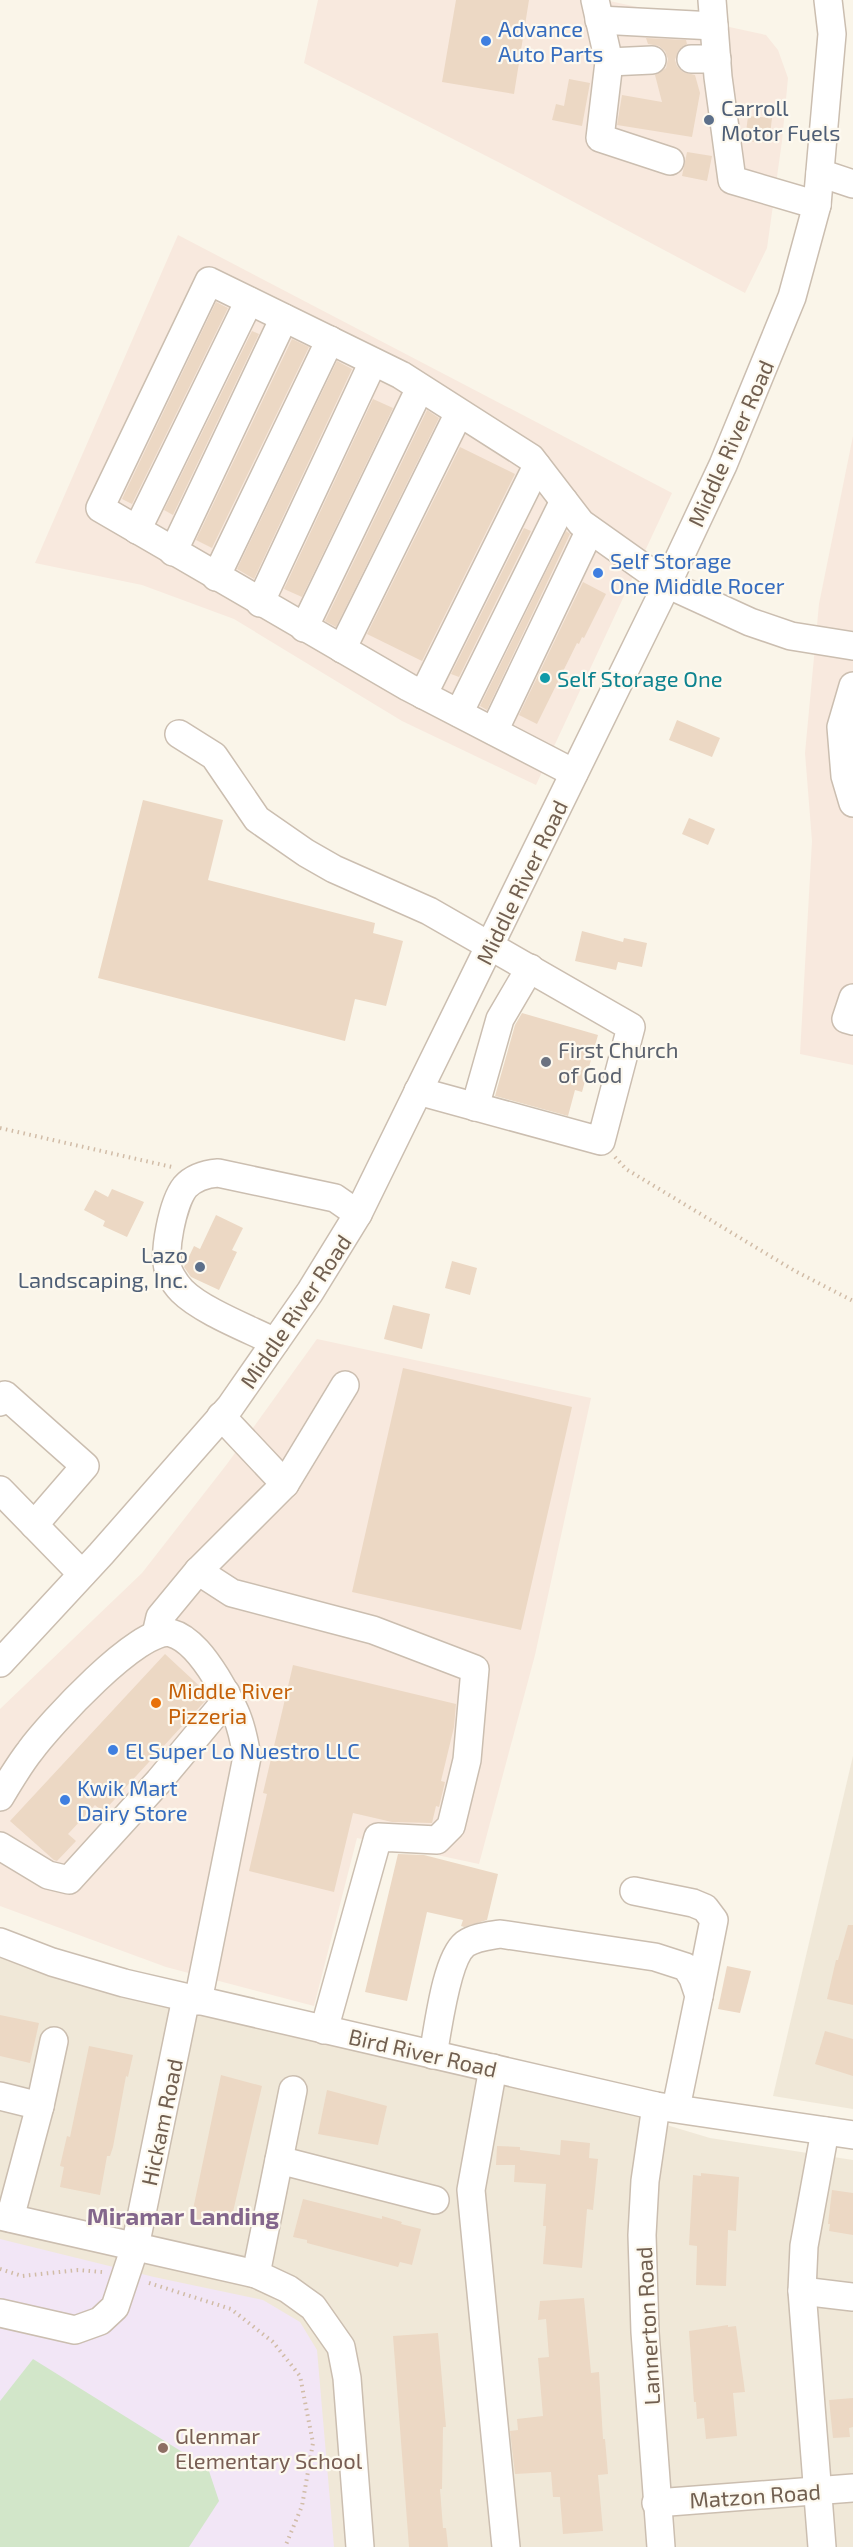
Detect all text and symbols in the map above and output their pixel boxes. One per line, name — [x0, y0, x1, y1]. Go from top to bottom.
place label: Advance Auto Parts — [498, 15, 603, 66]
marker: Advance Auto Parts — [479, 34, 493, 48]
place label: Carroll Motor Fuels — [721, 94, 840, 145]
marker: Carroll Motor Fuels — [702, 113, 716, 127]
street label: Middle River Road — [682, 356, 778, 530]
place label: Self Storage One Middle Rocer — [610, 547, 785, 598]
marker: Self Storage One Middle Rocer — [591, 566, 605, 580]
place label: Self Storage One — [557, 665, 723, 691]
marker: Self Storage One — [538, 671, 552, 685]
street label: Middle River Road — [470, 796, 572, 968]
place label: First Church of God — [558, 1036, 679, 1087]
marker: First Church of God — [539, 1055, 553, 1069]
street label: Middle River Road — [234, 1229, 356, 1393]
place label: Lazo Landscaping, Inc. — [18, 1241, 188, 1292]
marker: Lazo Landscaping, Inc. — [193, 1260, 207, 1274]
place label: Middle River Pizzeria — [168, 1677, 293, 1728]
marker: Middle River Pizzeria — [149, 1696, 163, 1710]
place label: El Super Lo Nuestro LLC — [125, 1737, 360, 1763]
marker: El Super Lo Nuestro LLC — [106, 1743, 120, 1757]
place label: Kwik Mart Dairy Store — [77, 1774, 187, 1825]
marker: Kwik Mart Dairy Store — [58, 1793, 72, 1807]
street label: Bird River Road — [346, 2022, 500, 2082]
street label: Hickam Road — [135, 2056, 187, 2188]
district label: Miramar Landing — [87, 2201, 279, 2230]
street label: Lannerton Road — [630, 2246, 664, 2406]
place label: Glenmar Elementary School — [175, 2422, 363, 2473]
marker: Glenmar Elementary School — [156, 2441, 170, 2455]
street label: Matzon Road — [688, 2477, 822, 2513]

